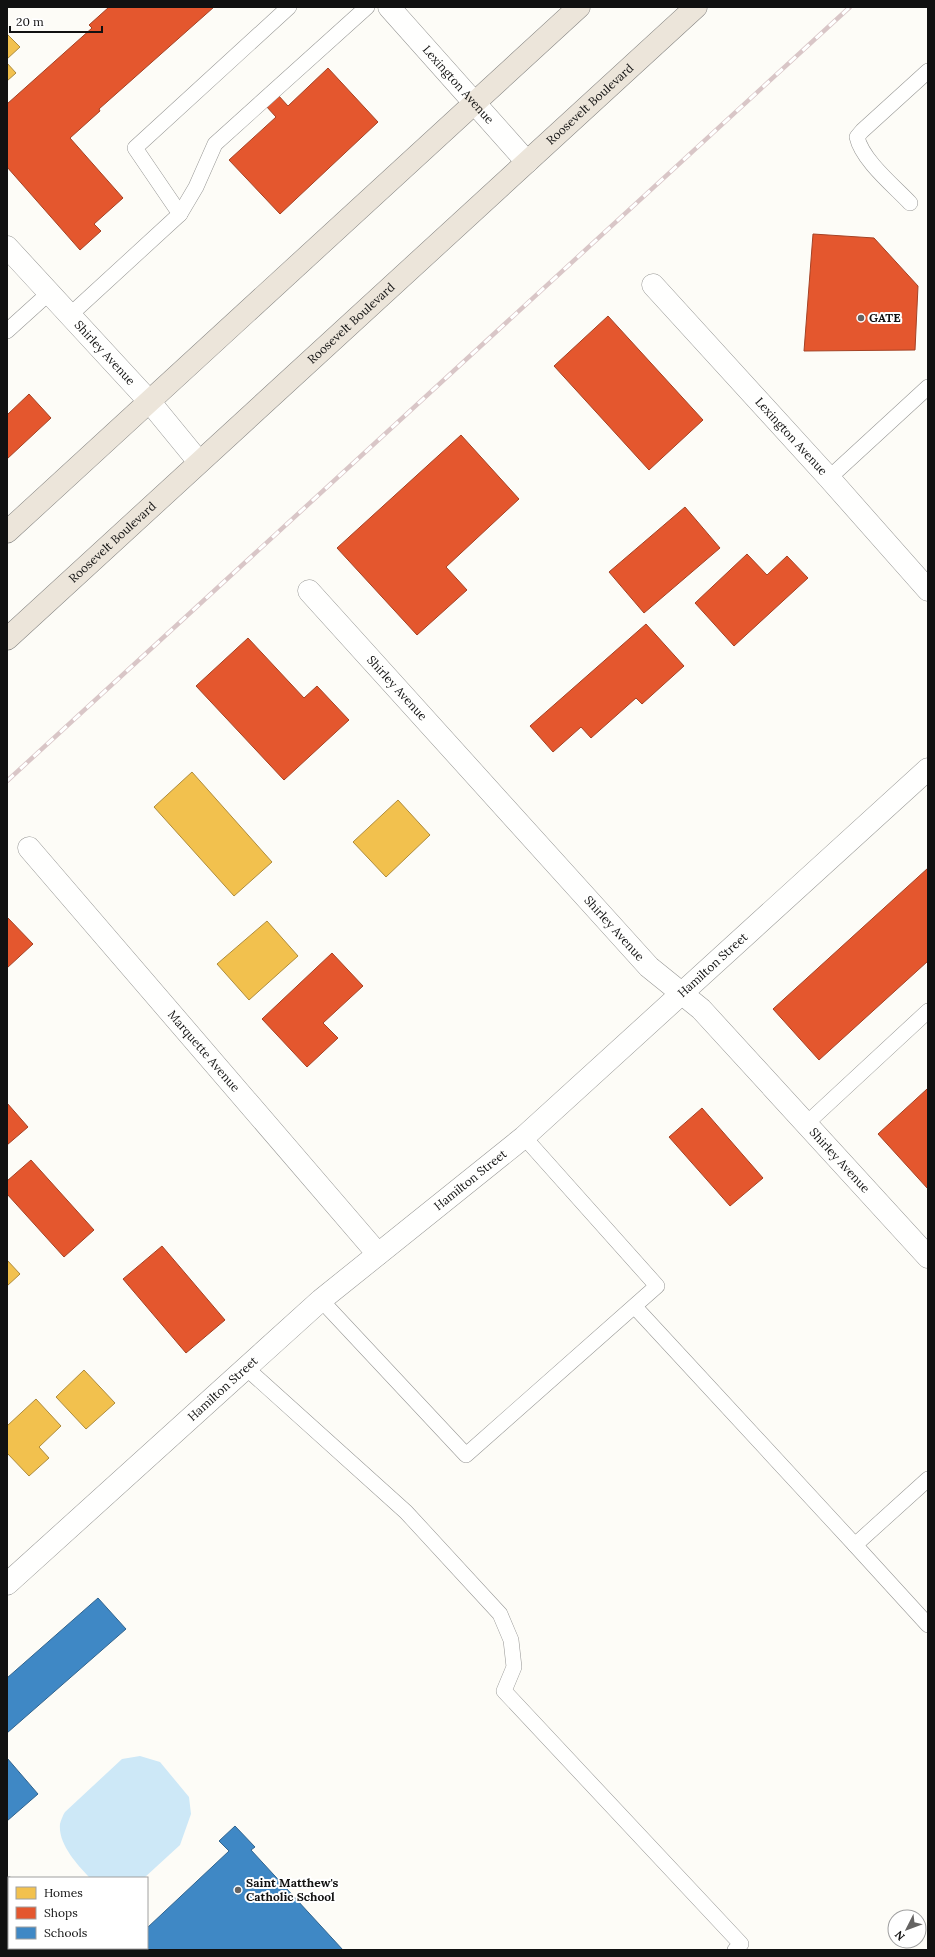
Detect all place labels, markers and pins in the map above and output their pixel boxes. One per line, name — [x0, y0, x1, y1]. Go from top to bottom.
place label: GATE — [869, 310, 901, 325]
marker: GATE — [856, 313, 866, 323]
place label: Saint Matthew's Catholic School — [246, 1875, 339, 1904]
marker: Saint Matthew's Catholic School — [233, 1885, 243, 1895]

